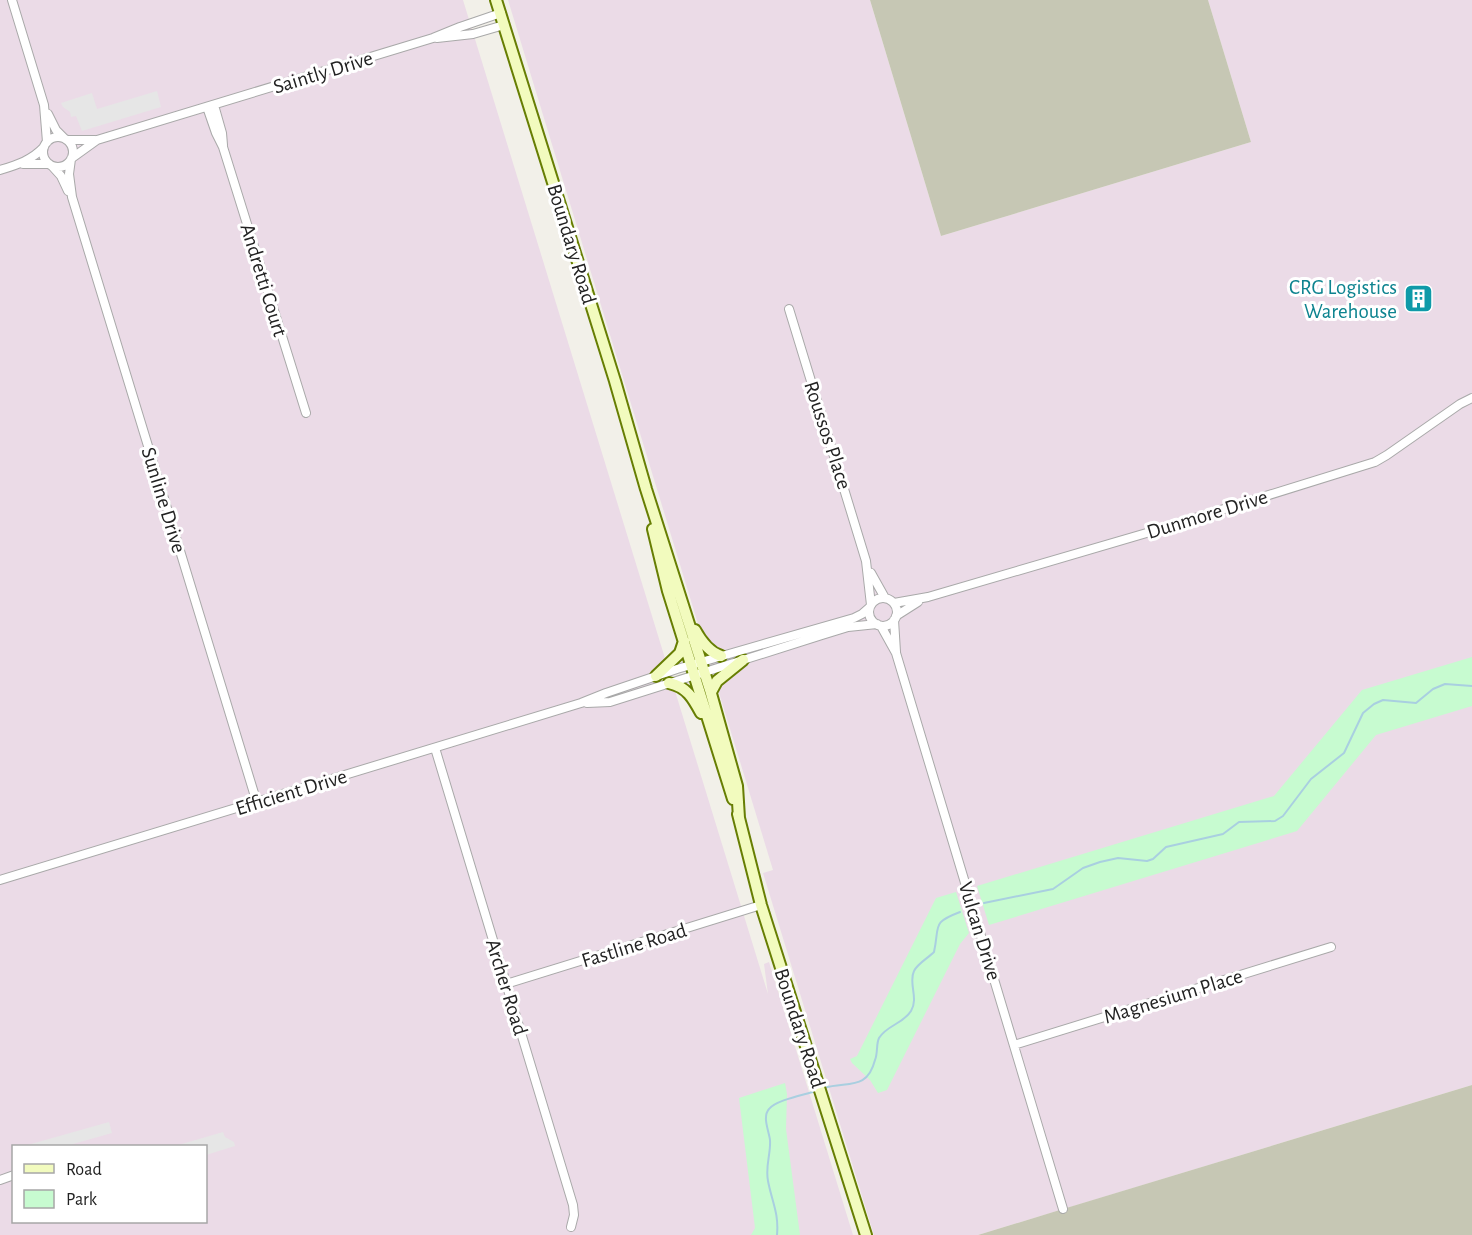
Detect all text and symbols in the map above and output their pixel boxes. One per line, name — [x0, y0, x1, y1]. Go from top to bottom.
street label: Saintly Drive — [271, 47, 376, 98]
street label: Boundary Road — [543, 182, 600, 307]
street label: Andretti Court — [236, 221, 291, 339]
place label: CRG Logistics Warehouse — [1289, 277, 1397, 322]
building icon: CRG Logistics Warehouse — [1402, 283, 1434, 315]
street label: Roussos Place — [800, 378, 855, 492]
street label: Sunline Drive — [138, 445, 190, 555]
street label: Dunmore Drive — [1144, 486, 1270, 543]
street label: Efficient Drive — [233, 766, 349, 819]
street label: Vulcan Drive — [955, 879, 1004, 983]
street label: Fastline Road — [579, 920, 689, 971]
street label: Archer Road — [482, 937, 531, 1038]
street label: Magnesium Place — [1101, 965, 1245, 1028]
street label: Boundary Road — [770, 966, 829, 1091]
legend — [12, 1145, 207, 1223]
text: Road — [66, 1161, 102, 1179]
text: Park — [66, 1191, 98, 1209]

